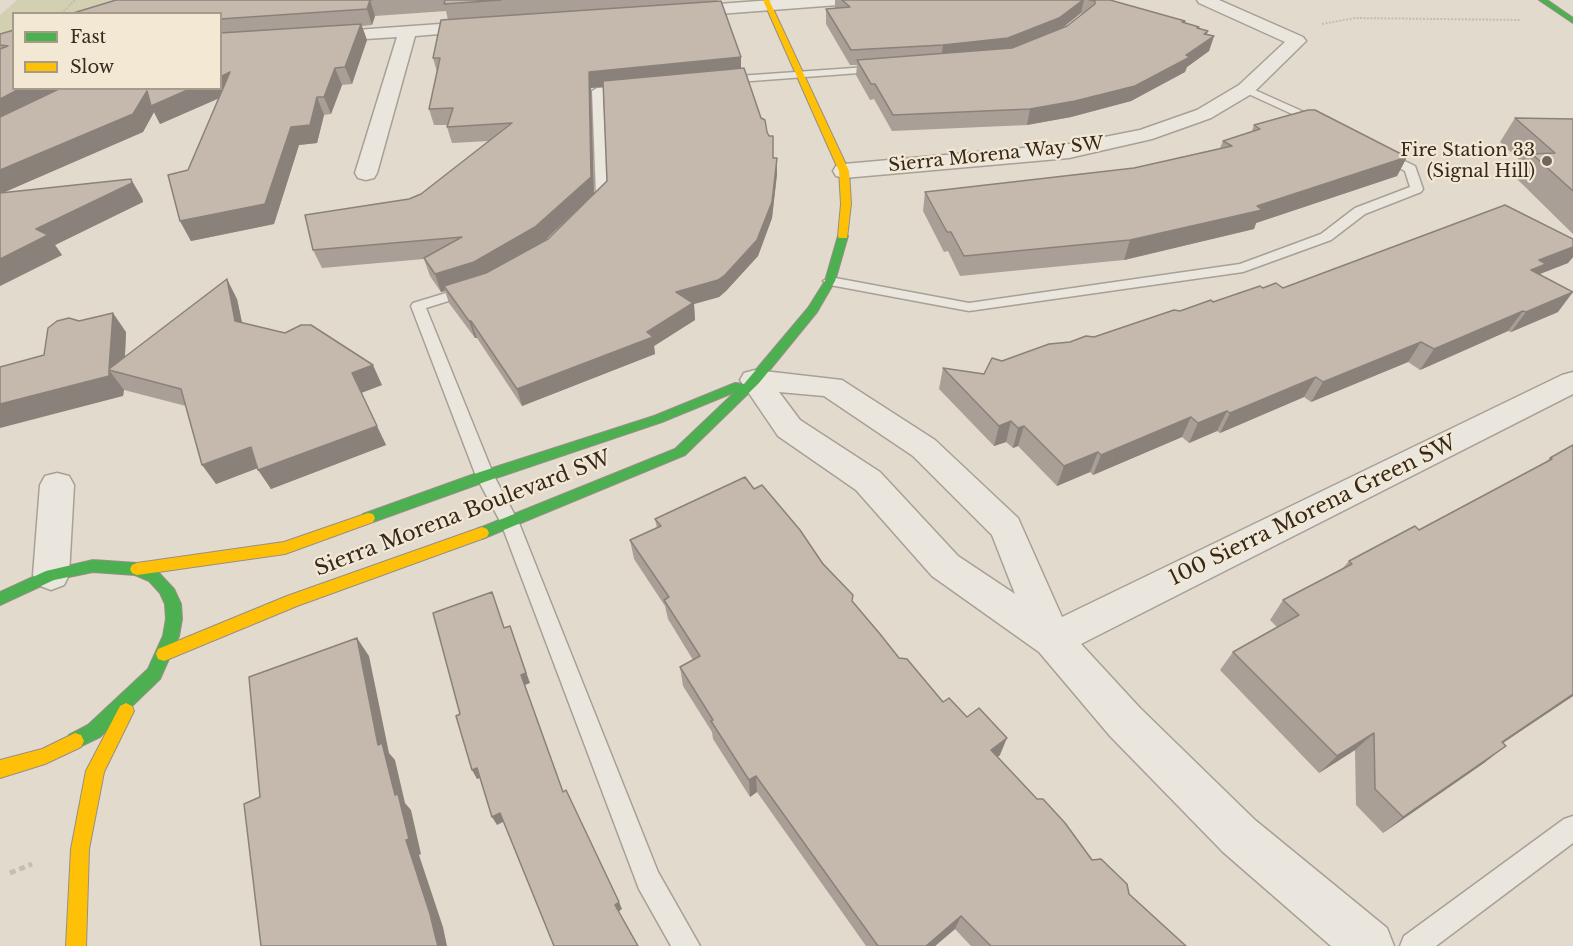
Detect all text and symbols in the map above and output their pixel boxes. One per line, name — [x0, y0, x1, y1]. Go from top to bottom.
legend — [12, 12, 222, 90]
text: Fast — [70, 26, 106, 48]
text: Slow — [70, 56, 114, 78]
street label: Sierra Morena Way SW — [887, 133, 1105, 177]
place label: Fire Station 33 (Signal Hill) — [1400, 140, 1535, 182]
marker: Fire Station 33 (Signal Hill) — [1540, 154, 1554, 168]
street label: 100 Sierra Morena Green SW — [1165, 430, 1461, 592]
street label: Sierra Morena Boulevard SW — [311, 446, 615, 582]

